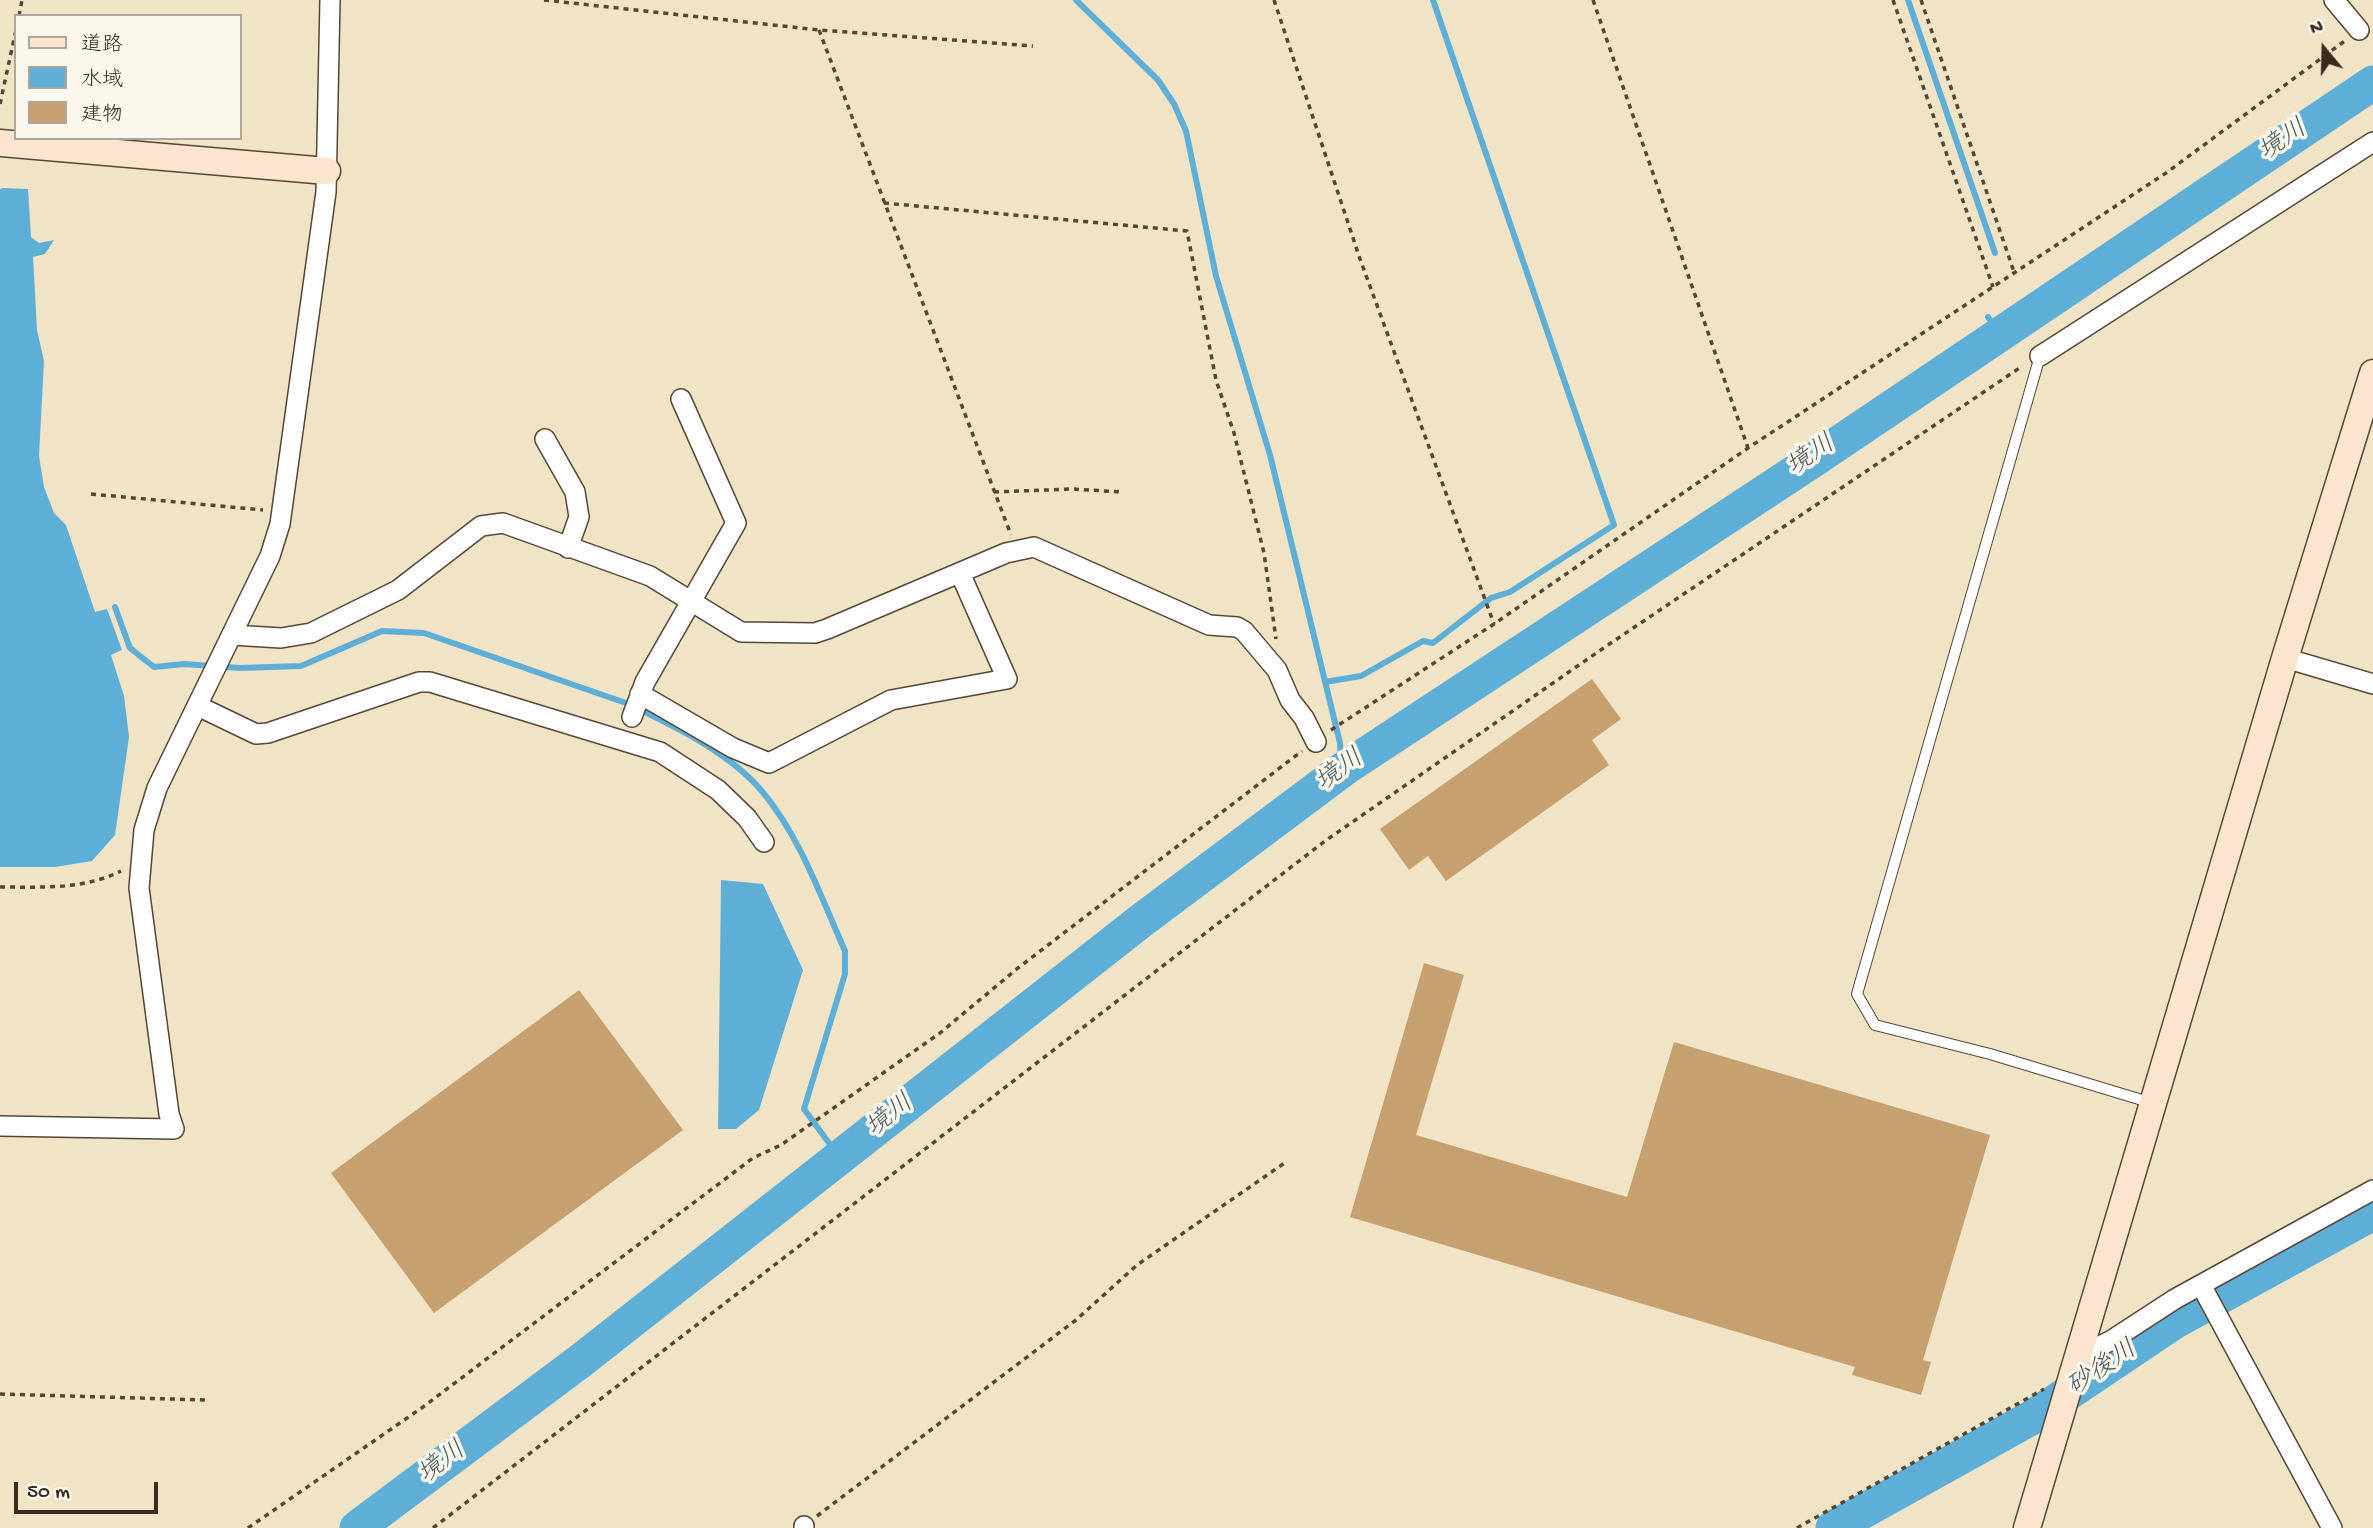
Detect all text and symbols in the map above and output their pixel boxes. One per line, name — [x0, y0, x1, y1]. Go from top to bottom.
legend — [14, 14, 242, 140]
north arrow — [2289, 14, 2359, 84]
text: N — [2307, 16, 2327, 42]
text: 道路 — [81, 34, 123, 59]
text: 水域 — [81, 69, 123, 94]
text: 建物 — [81, 104, 123, 129]
water label: 境川 — [2254, 115, 2314, 169]
water label: 境川 — [1782, 430, 1842, 484]
water label: 境川 — [1311, 744, 1371, 800]
water label: 境川 — [861, 1089, 921, 1145]
water label: 砂後川 — [2062, 1335, 2144, 1405]
water label: 境川 — [413, 1436, 473, 1492]
scale bar — [18, 1468, 161, 1512]
text: 50 m — [27, 1481, 70, 1506]

